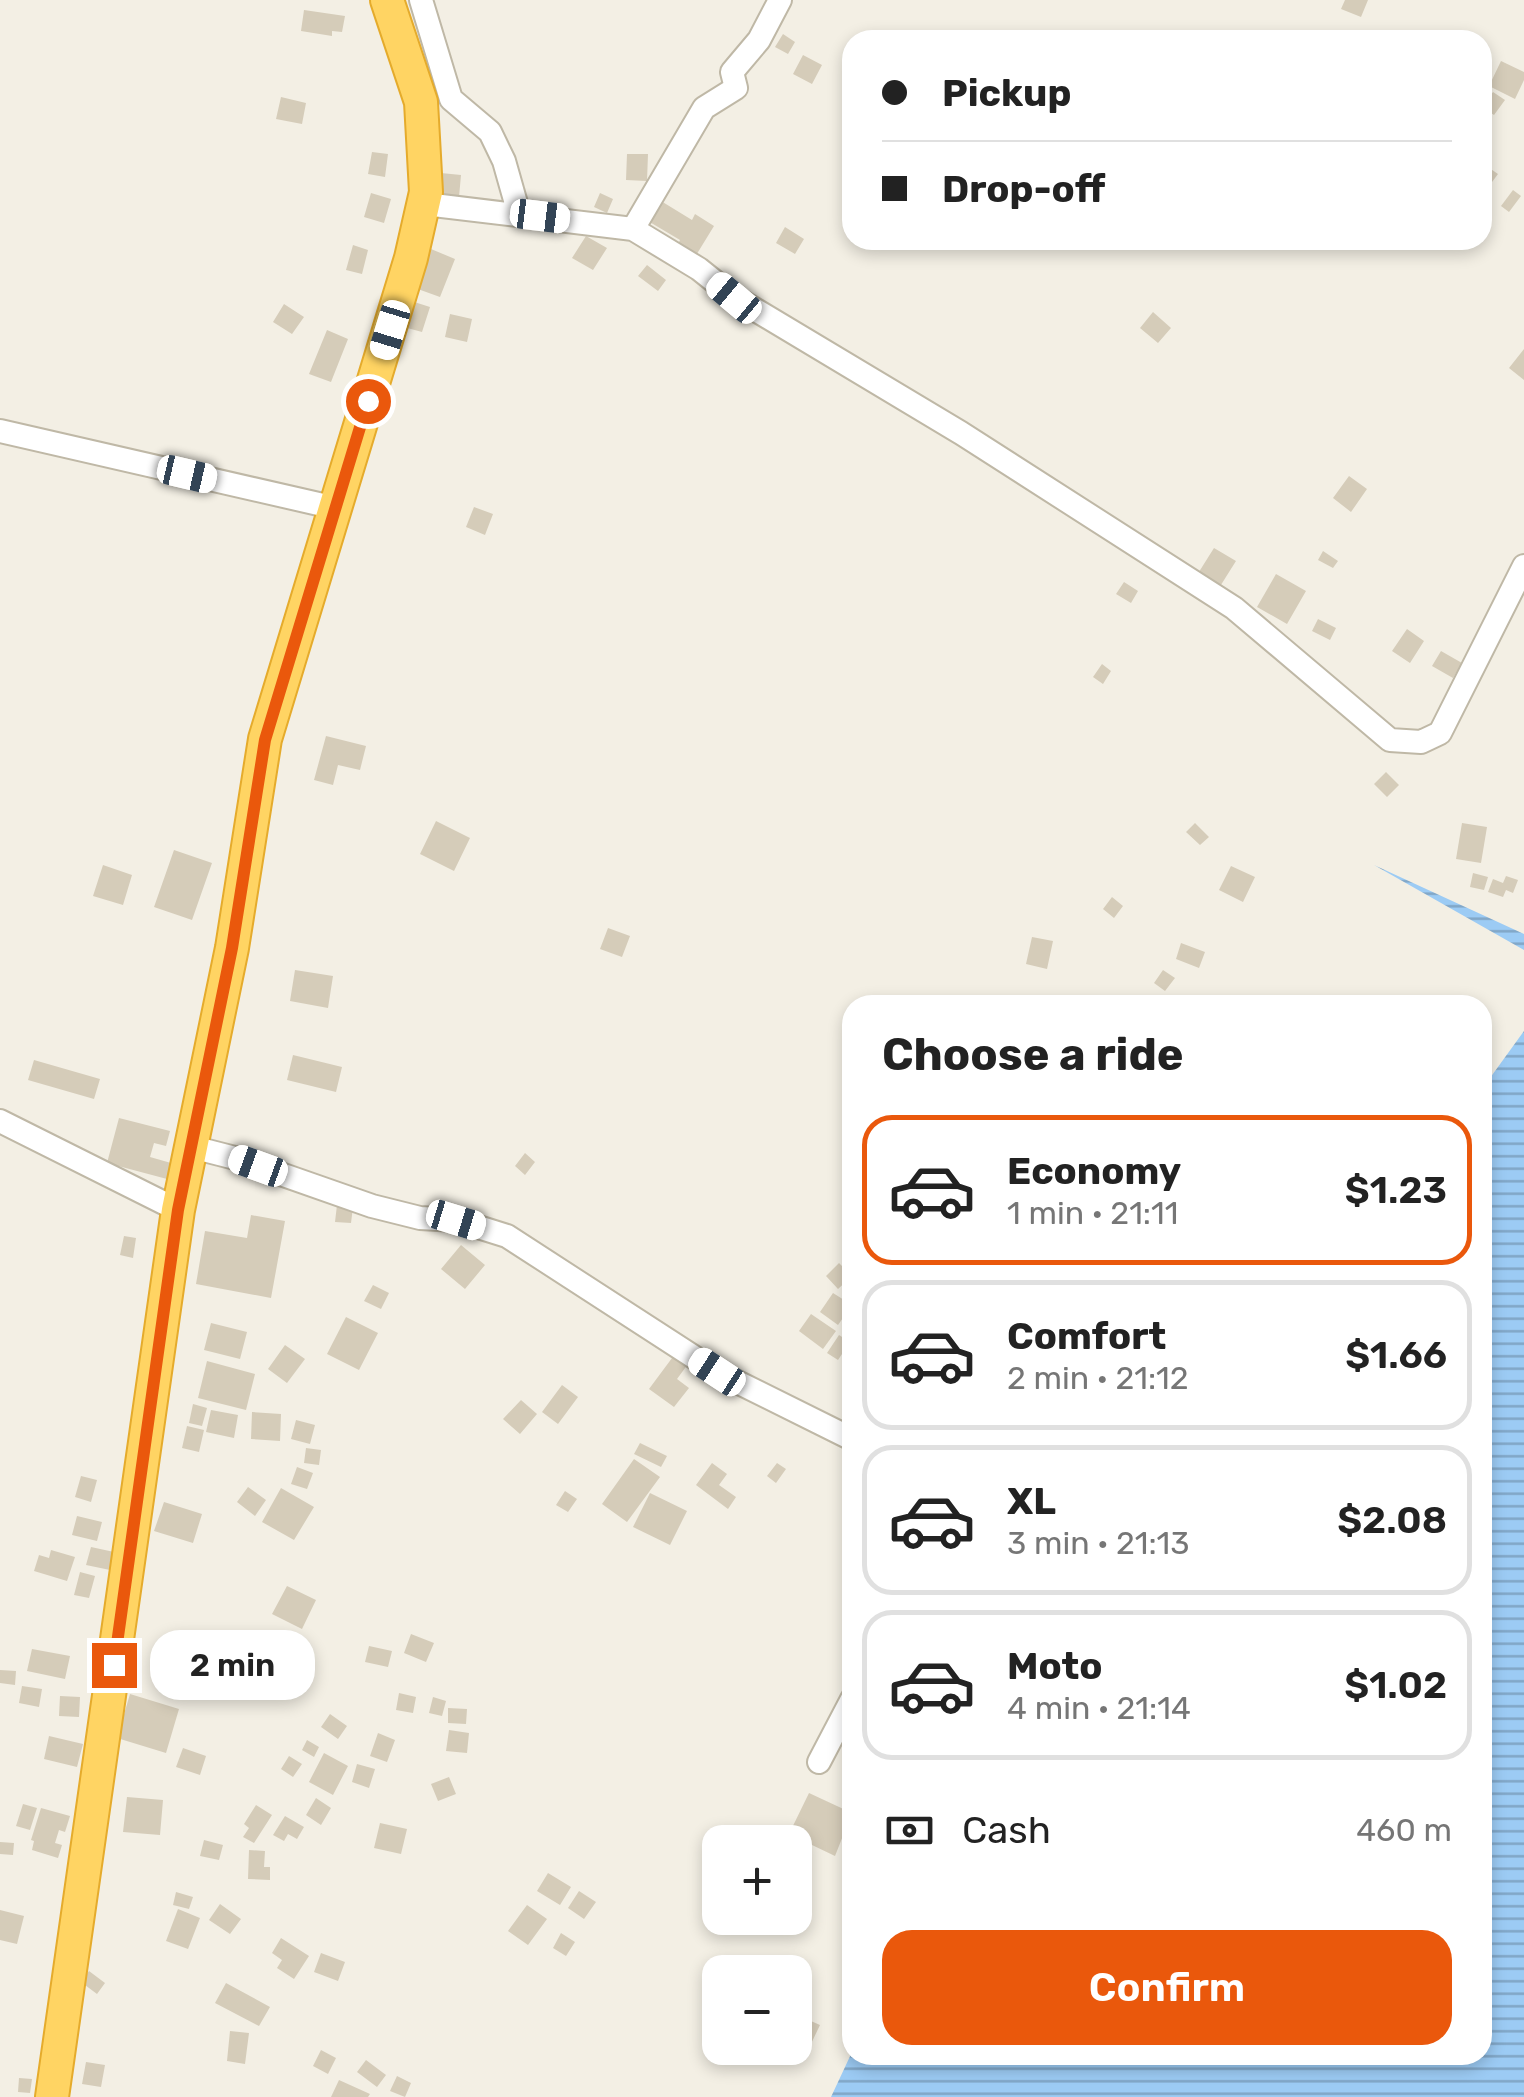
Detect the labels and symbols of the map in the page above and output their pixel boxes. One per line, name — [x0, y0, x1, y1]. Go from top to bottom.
car — [508, 197, 572, 235]
car — [701, 267, 767, 329]
car — [367, 297, 413, 363]
route start — [346, 379, 391, 424]
car — [154, 453, 220, 495]
car — [225, 1142, 291, 1190]
car — [423, 1197, 489, 1243]
car — [684, 1343, 750, 1401]
callout: 2 min — [149, 1630, 314, 1700]
route end — [92, 1643, 137, 1688]

